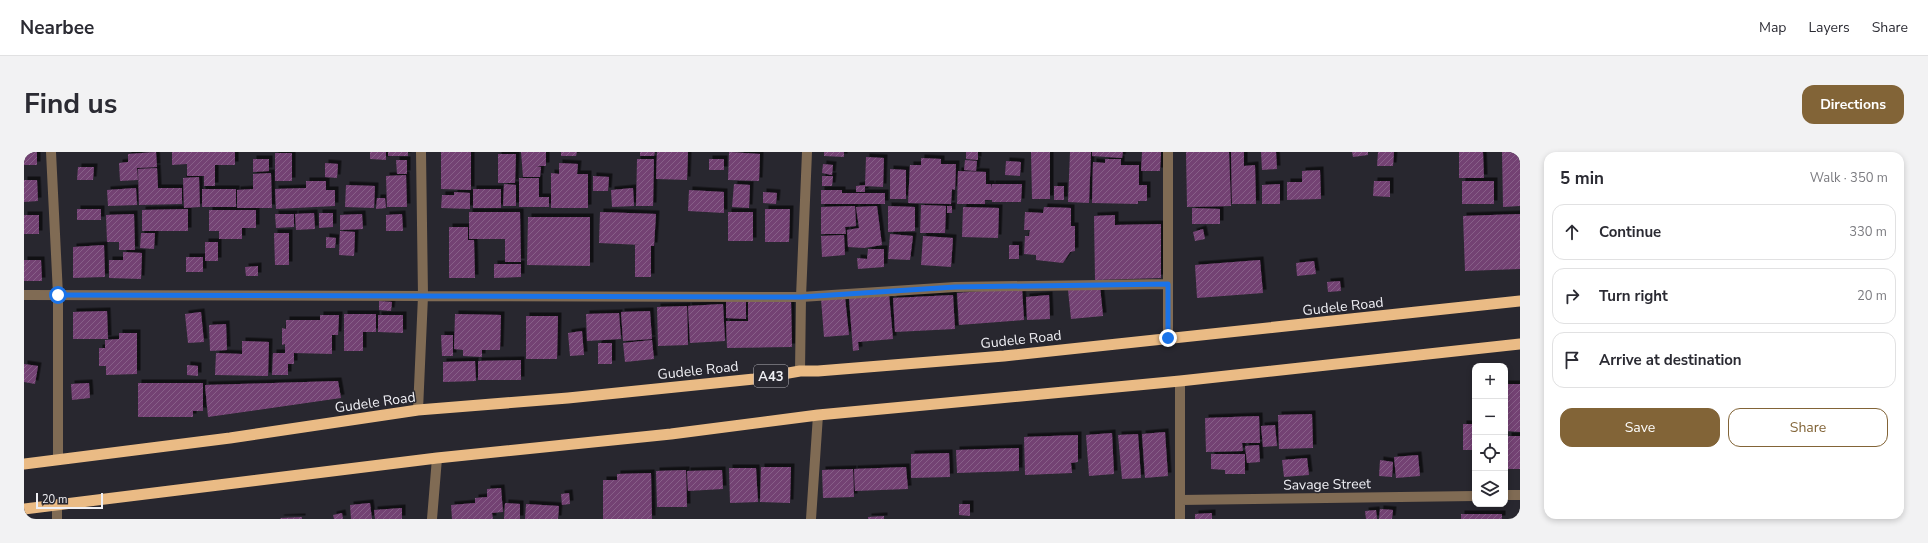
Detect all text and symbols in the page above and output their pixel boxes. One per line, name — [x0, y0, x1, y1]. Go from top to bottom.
text: Nearbee — [20, 15, 94, 41]
text: Map — [1759, 18, 1786, 37]
text: Layers — [1808, 18, 1850, 37]
text: Share — [1872, 18, 1908, 37]
text: Find us — [24, 85, 118, 123]
button: Directions — [1802, 85, 1904, 124]
text: 5 min — [1560, 167, 1604, 190]
text: Walk · 350 m — [1810, 169, 1888, 187]
icon: ahead — [1561, 221, 1583, 243]
text: Continue — [1599, 222, 1661, 242]
text: 330 m — [1849, 223, 1887, 241]
icon: right — [1561, 285, 1583, 307]
route start — [49, 286, 67, 304]
text: Turn right — [1599, 286, 1668, 306]
text: 20 m — [1857, 287, 1887, 305]
street label: Gudele Road — [1302, 293, 1384, 320]
street label: Gudele Road — [980, 326, 1062, 353]
route end — [1159, 329, 1177, 347]
icon: arrive — [1561, 349, 1583, 371]
text: Arrive at destination — [1599, 350, 1742, 370]
street label: Gudele Road — [657, 357, 739, 384]
map controls — [1472, 363, 1508, 507]
button: + — [1472, 363, 1508, 399]
road number: A43 — [754, 365, 788, 387]
street label: Gudele Road — [333, 387, 417, 418]
button: − — [1472, 399, 1508, 435]
button: Save — [1560, 408, 1720, 447]
button: Share — [1728, 408, 1888, 447]
button: locate — [1472, 435, 1508, 471]
button: layers — [1472, 471, 1508, 507]
street label: Savage Street — [1283, 474, 1371, 495]
scale bar — [36, 491, 103, 510]
text: 20 m — [42, 492, 67, 507]

